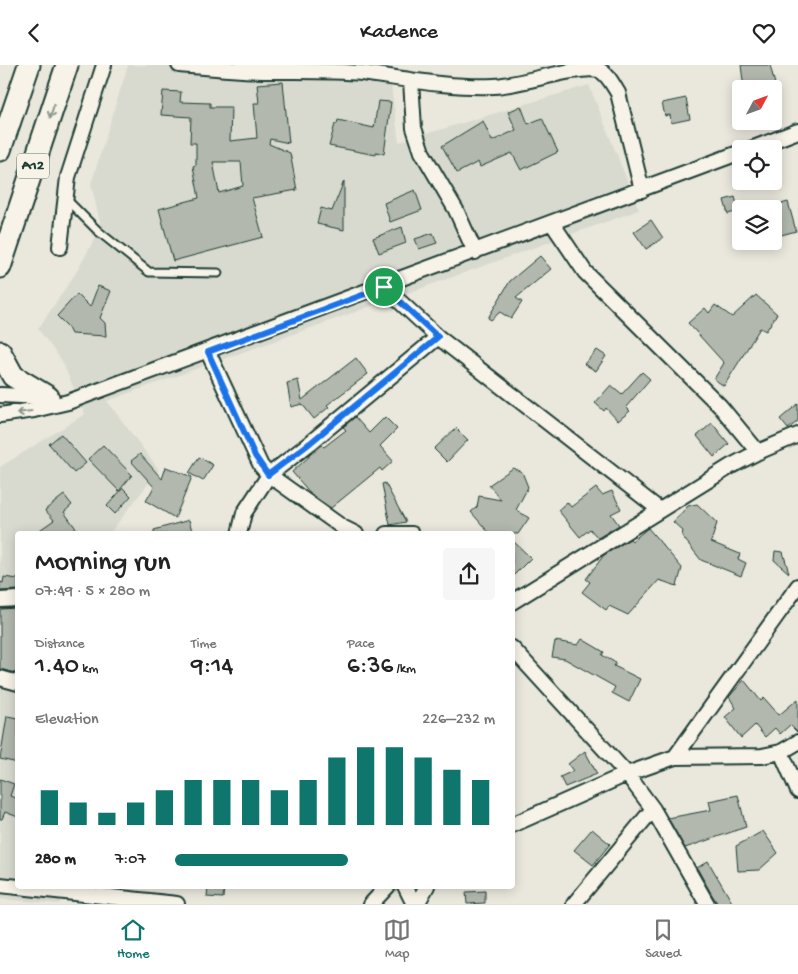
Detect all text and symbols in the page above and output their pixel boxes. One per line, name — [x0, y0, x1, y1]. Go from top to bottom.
icon: back — [20, 19, 48, 47]
icon: heart — [750, 19, 778, 47]
text: Kadence — [360, 20, 438, 46]
north arrow — [732, 80, 782, 130]
map controls — [732, 80, 782, 250]
one-way arrow — [46, 103, 56, 119]
button: locate — [732, 140, 782, 190]
road number: A12 — [17, 153, 49, 179]
button: layers — [732, 200, 782, 250]
pin — [363, 266, 405, 308]
icon: arrive — [370, 273, 398, 301]
one-way arrow — [16, 407, 32, 417]
text: Morning run — [35, 547, 170, 580]
button: share — [443, 548, 495, 600]
text: 07:49 · 5 × 280 m — [35, 583, 150, 602]
text: Distance — [35, 636, 84, 653]
text: Time — [191, 636, 217, 653]
text: Pace — [347, 636, 374, 653]
text: 1.40 — [35, 653, 79, 682]
text: 9:14 — [191, 653, 233, 682]
text: 6:36 — [347, 653, 393, 682]
text: km — [79, 661, 98, 678]
text: /km — [393, 661, 416, 678]
text: Elevation — [35, 711, 99, 730]
text: 226–232 m — [422, 711, 495, 730]
text: 280 m — [35, 851, 76, 870]
text: 7:07 — [115, 851, 146, 870]
tab: Home — [117, 916, 149, 963]
tab: Map — [383, 916, 411, 963]
tab: Saved — [645, 916, 681, 963]

